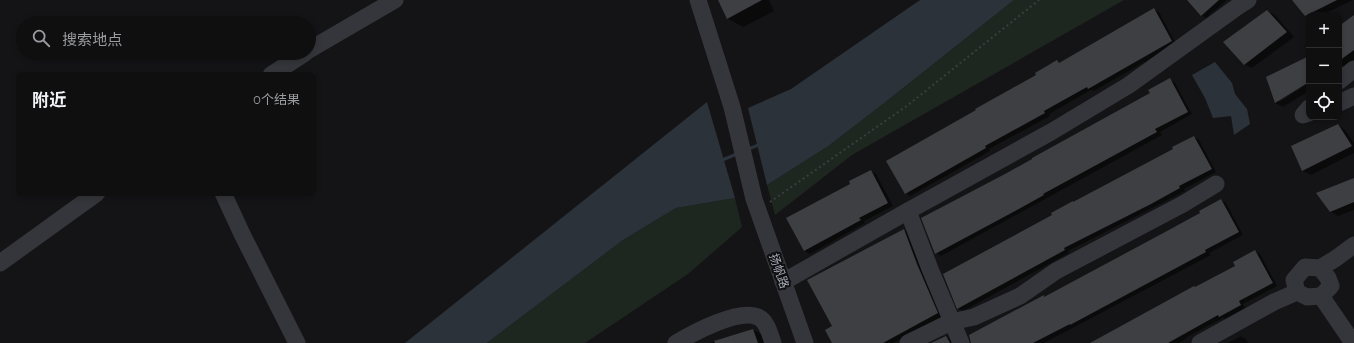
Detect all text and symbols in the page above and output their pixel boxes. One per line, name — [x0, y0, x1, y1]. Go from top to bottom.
map controls — [1306, 12, 1342, 120]
button: + — [1306, 12, 1342, 48]
search box — [16, 16, 316, 60]
icon: search — [30, 27, 52, 49]
text: 搜索地点 — [62, 31, 122, 49]
button: − — [1306, 48, 1342, 84]
button: locate — [1306, 84, 1342, 120]
text: 附近 — [32, 90, 66, 110]
text: 0个结果 — [253, 92, 300, 107]
street label: 扬帆路 — [767, 252, 791, 290]

